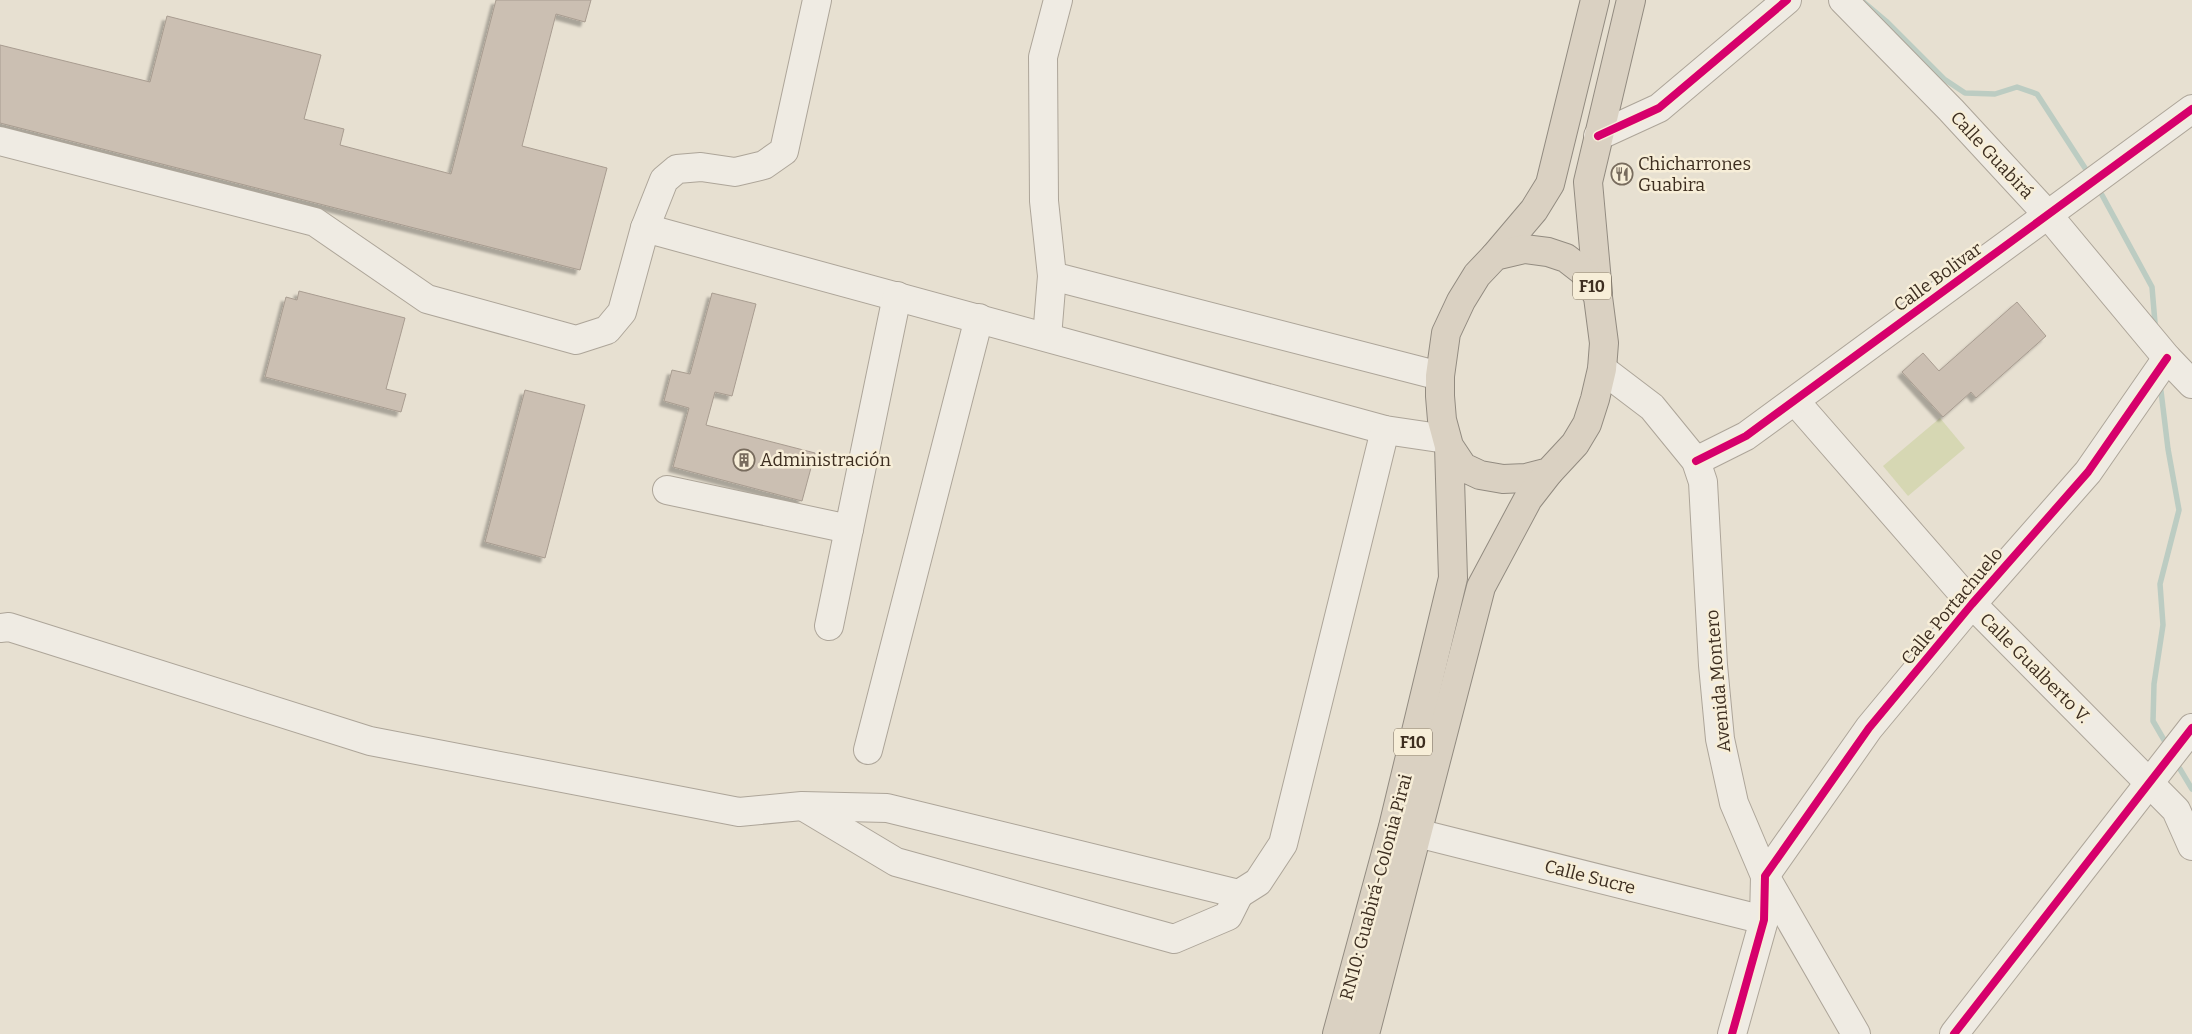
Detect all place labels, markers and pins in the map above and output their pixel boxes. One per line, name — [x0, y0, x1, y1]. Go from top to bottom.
place label: Chicharrones Guabira — [1638, 153, 1751, 196]
restaurant icon: Chicharrones Guabira — [1610, 162, 1634, 186]
building icon: Administración — [732, 448, 756, 472]
place label: Administración — [760, 449, 891, 471]

